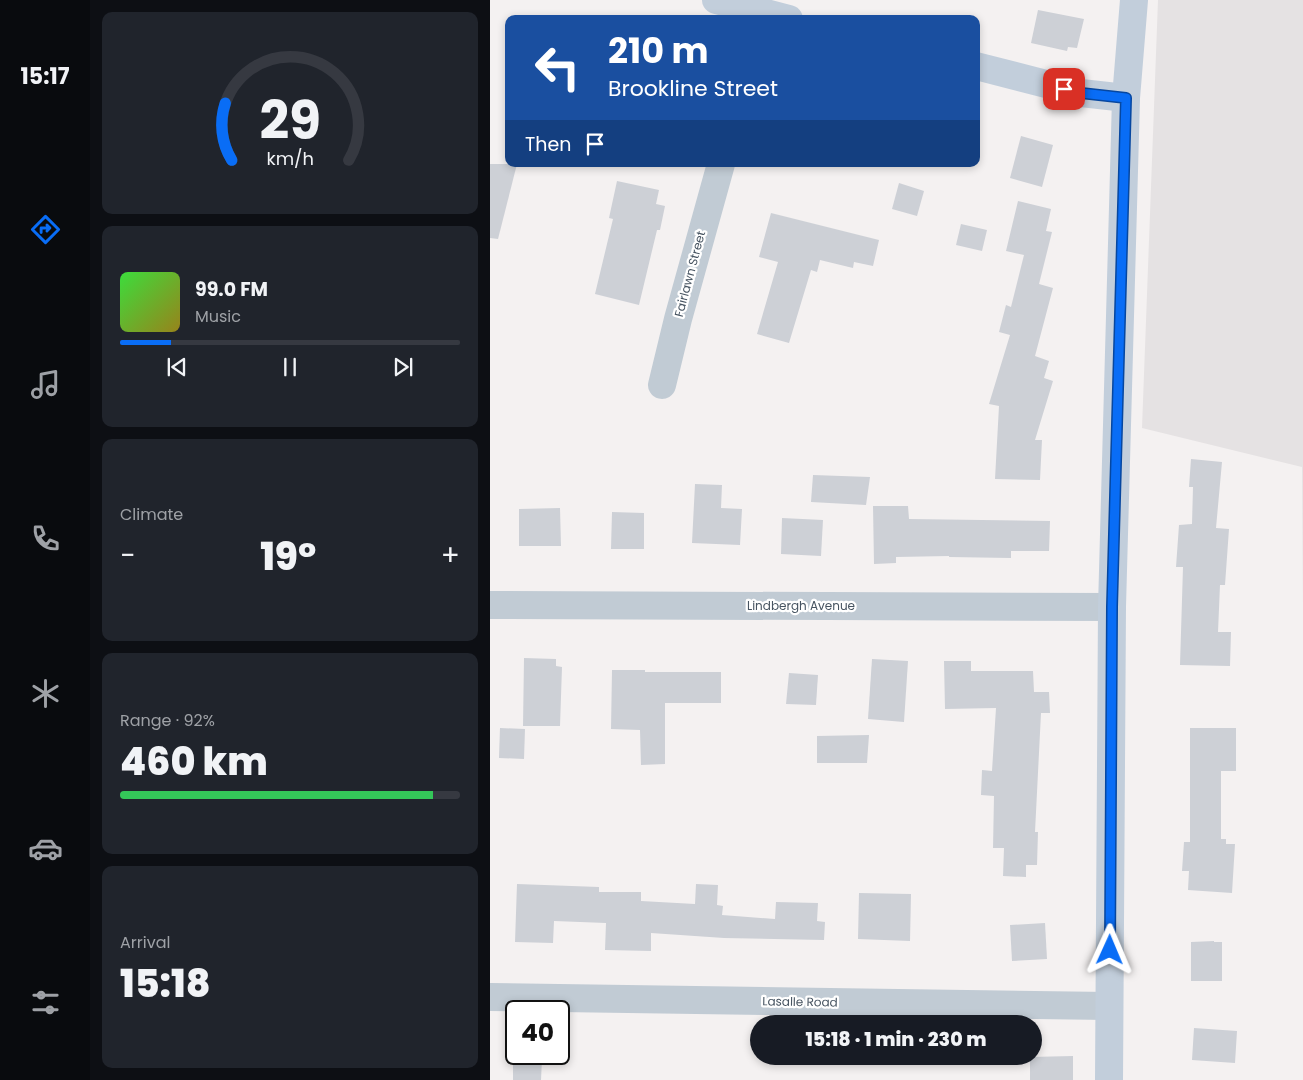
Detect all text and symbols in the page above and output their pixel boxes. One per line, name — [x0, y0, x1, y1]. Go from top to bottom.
text: 210 m — [608, 26, 708, 75]
icon: left — [525, 35, 590, 100]
text: 15:17 — [21, 61, 69, 92]
pin — [1043, 68, 1085, 110]
text: Brookline Street — [608, 73, 778, 104]
icon: arrive — [1050, 75, 1078, 103]
text: 29 — [259, 84, 321, 157]
icon: arrive — [581, 130, 609, 158]
text: Then — [525, 131, 571, 158]
text: km/h — [266, 146, 314, 171]
icon: directions — [28, 212, 63, 247]
street label: Fairlawn Street — [670, 229, 709, 319]
text: 99.0 FM — [195, 276, 268, 303]
text: Music — [195, 305, 241, 328]
icon: previous — [163, 353, 191, 381]
icon: pause — [276, 353, 304, 381]
icon: next — [389, 353, 417, 381]
icon: music — [28, 367, 63, 402]
text: Climate — [120, 503, 183, 526]
icon: phone — [28, 521, 63, 556]
text: 19° — [260, 530, 316, 583]
text: − — [120, 536, 135, 575]
text: + — [441, 536, 460, 575]
street label: Lindbergh Avenue — [747, 597, 855, 614]
icon: climate — [28, 676, 63, 711]
text: Range · 92% — [120, 709, 215, 732]
text: 460 km — [120, 735, 268, 788]
icon: car — [28, 831, 63, 866]
position arrow — [1083, 923, 1135, 975]
text: Arrival — [120, 931, 170, 954]
text: 15:18 — [120, 957, 211, 1010]
icon: filters — [28, 985, 63, 1020]
street label: Lasalle Road — [762, 992, 838, 1011]
speed limit sign: 40 — [505, 1000, 570, 1065]
text: 15:18 · 1 min · 230 m — [805, 1026, 987, 1053]

